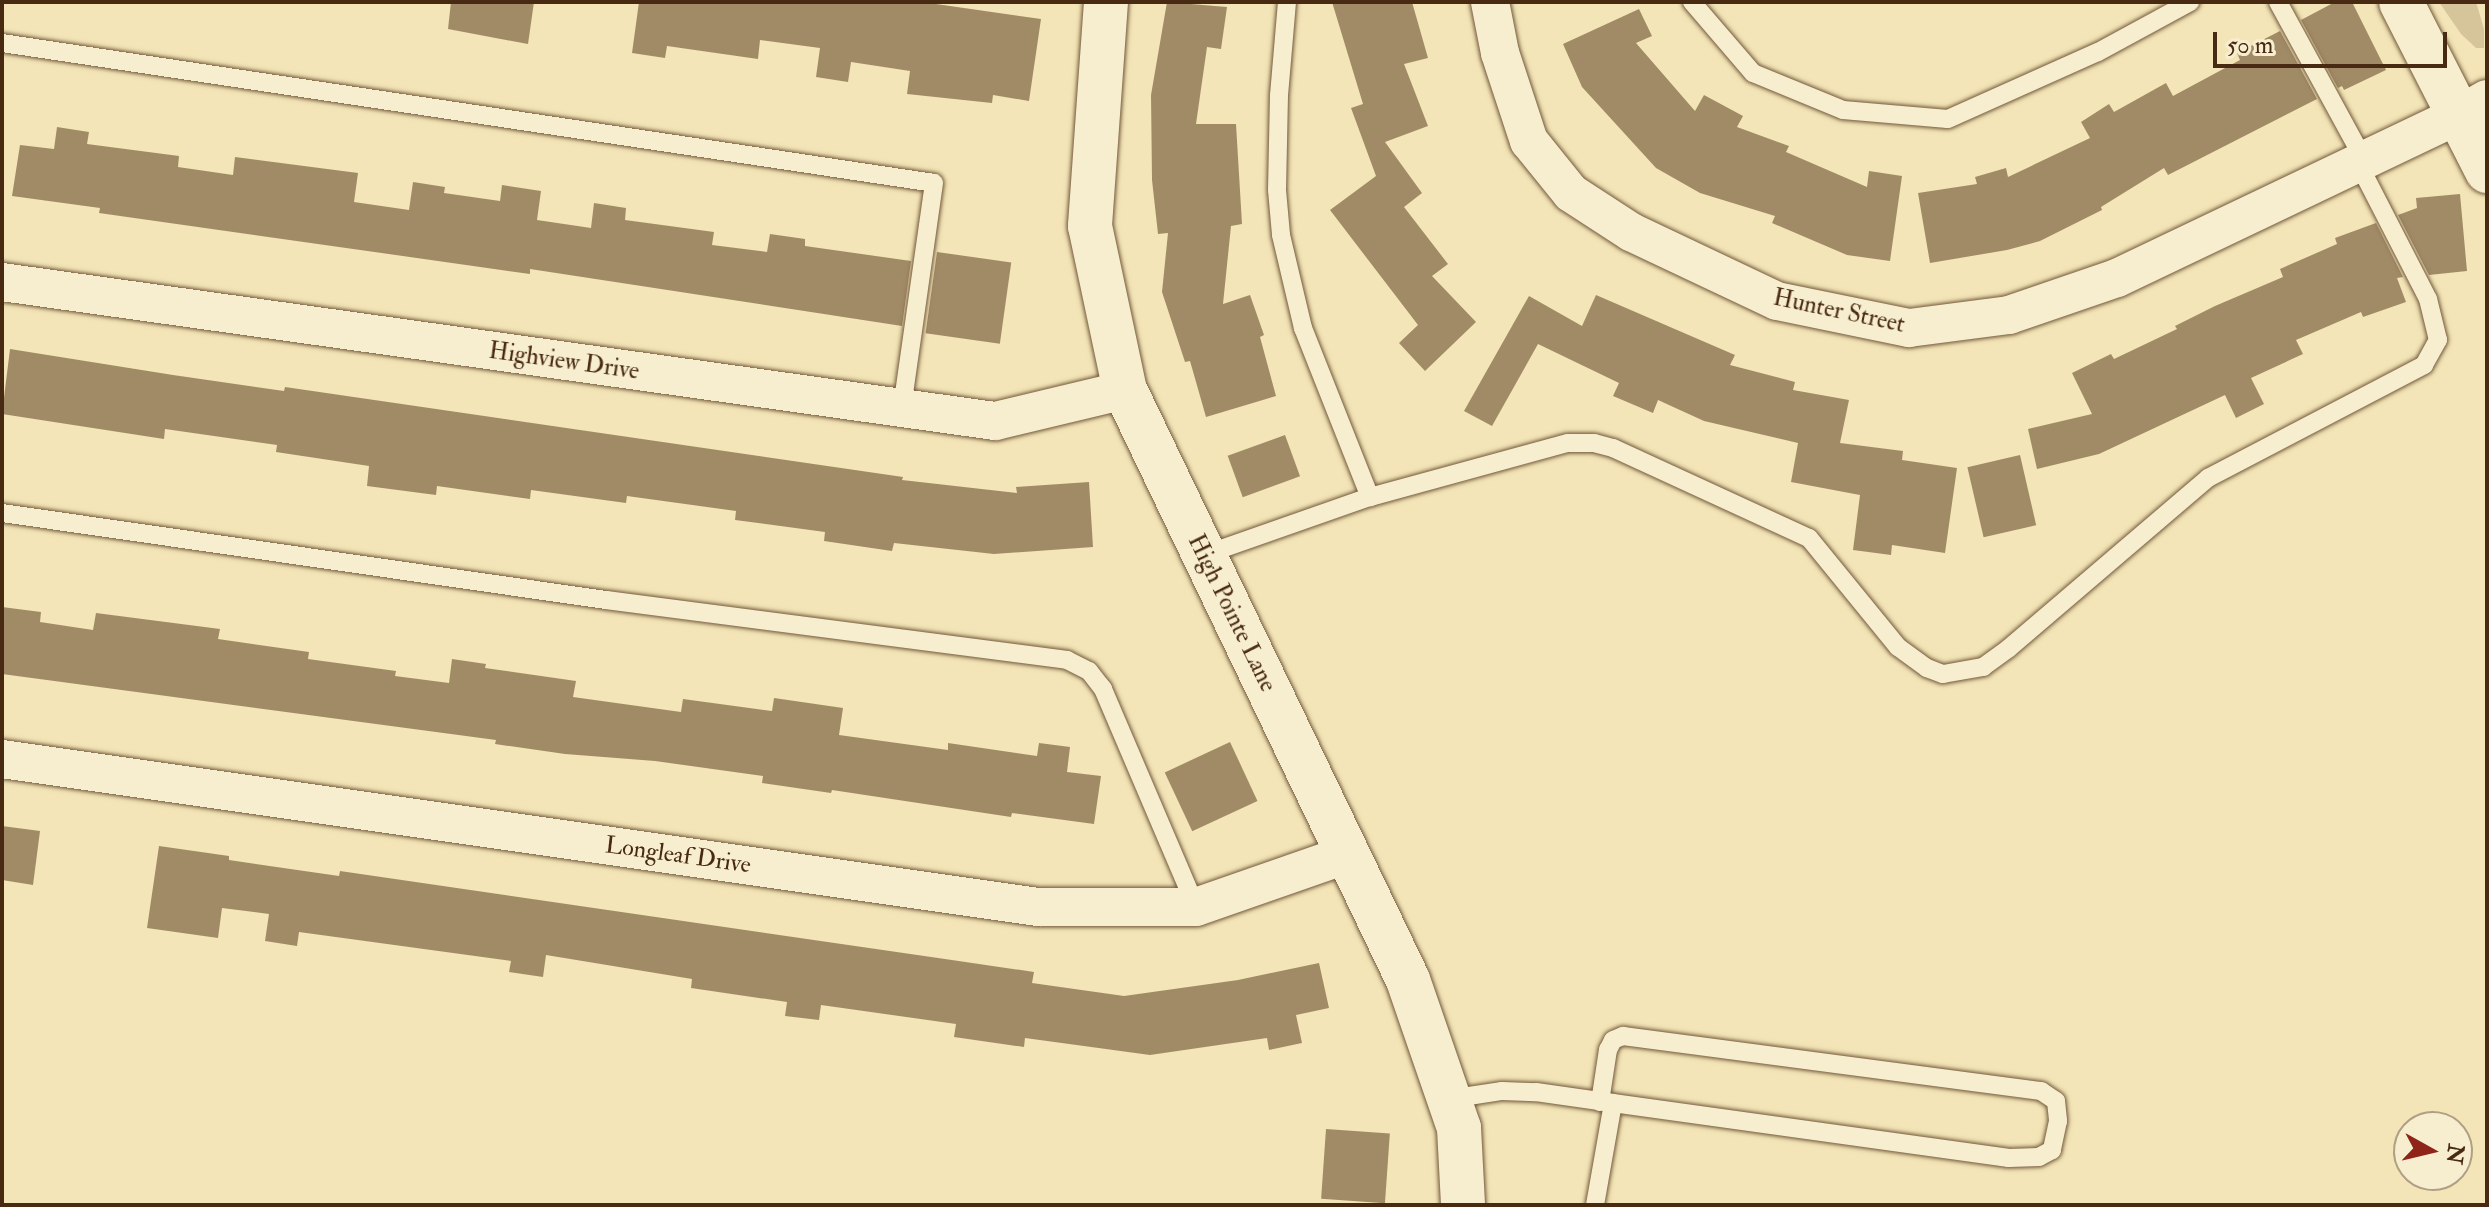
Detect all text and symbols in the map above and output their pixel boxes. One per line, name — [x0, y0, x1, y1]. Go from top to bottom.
scale bar — [2217, 16, 2451, 66]
text: 50 m — [2227, 30, 2273, 61]
street label: Hunter Street — [1771, 283, 1907, 339]
street label: Highview Drive — [487, 336, 641, 386]
street label: High Pointe Lane — [1181, 530, 1283, 696]
street label: Longleaf Drive — [603, 831, 753, 879]
north arrow — [2393, 1111, 2473, 1191]
text: N — [2440, 1142, 2470, 1166]

